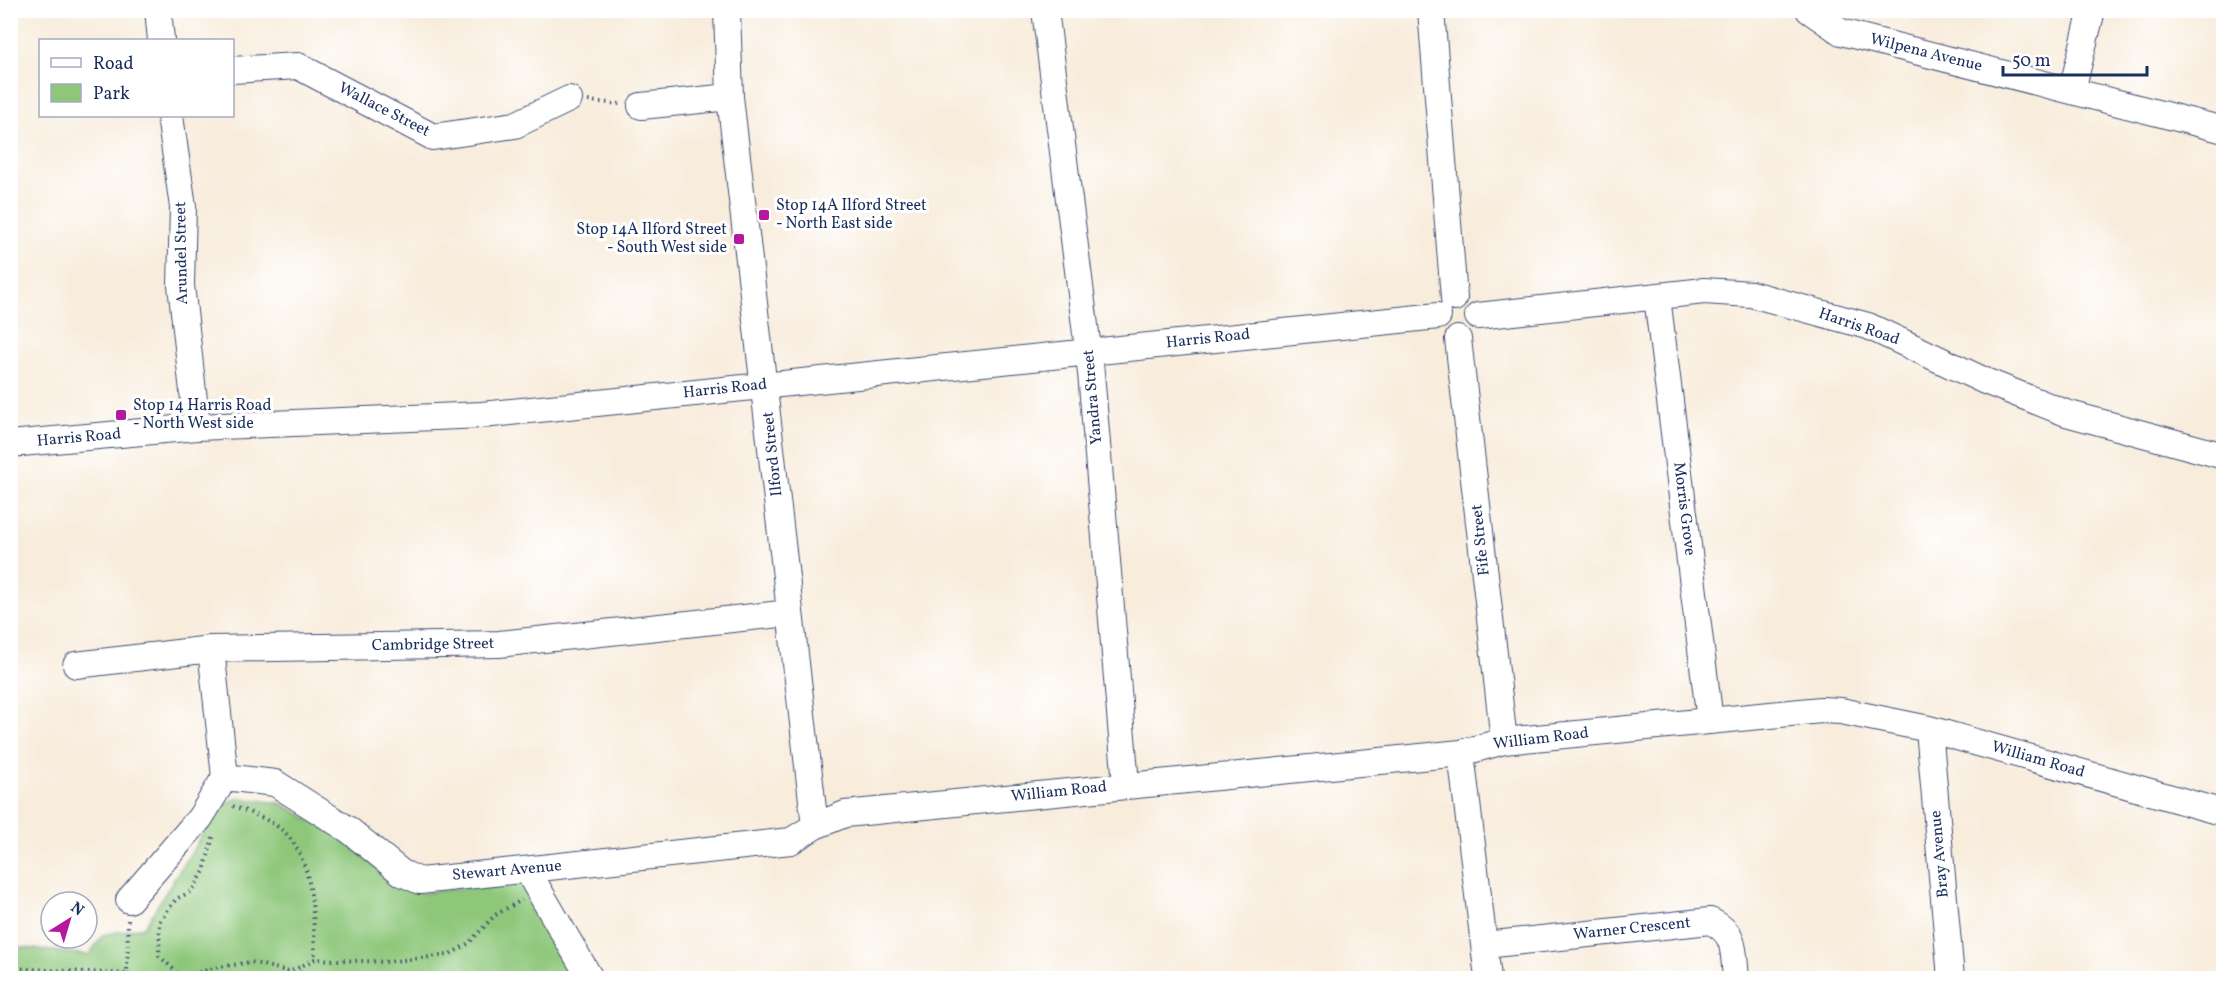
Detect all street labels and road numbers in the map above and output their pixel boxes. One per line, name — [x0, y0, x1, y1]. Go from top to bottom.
street label: Wilpena Avenue — [1868, 28, 1984, 78]
street label: Wallace Street — [334, 77, 434, 143]
street label: Arundel Street — [170, 201, 194, 305]
street label: Harris Road — [1816, 303, 1902, 351]
street label: Harris Road — [1165, 324, 1251, 354]
street label: Yandra Street — [1078, 348, 1108, 445]
street label: Harris Road — [682, 374, 768, 404]
street label: Ilford Street — [758, 410, 788, 498]
street label: Harris Road — [36, 423, 122, 453]
street label: Morris Grove — [1667, 461, 1701, 557]
street label: Fife Street — [1466, 503, 1496, 577]
street label: Cambridge Street — [371, 633, 495, 657]
street label: William Road — [1492, 722, 1590, 756]
street label: William Road — [1989, 736, 2087, 784]
street label: William Road — [1010, 776, 1108, 808]
street label: Bray Avenue — [1925, 809, 1955, 899]
street label: Stewart Avenue — [451, 855, 563, 887]
street label: Warner Crescent — [1572, 912, 1692, 946]

